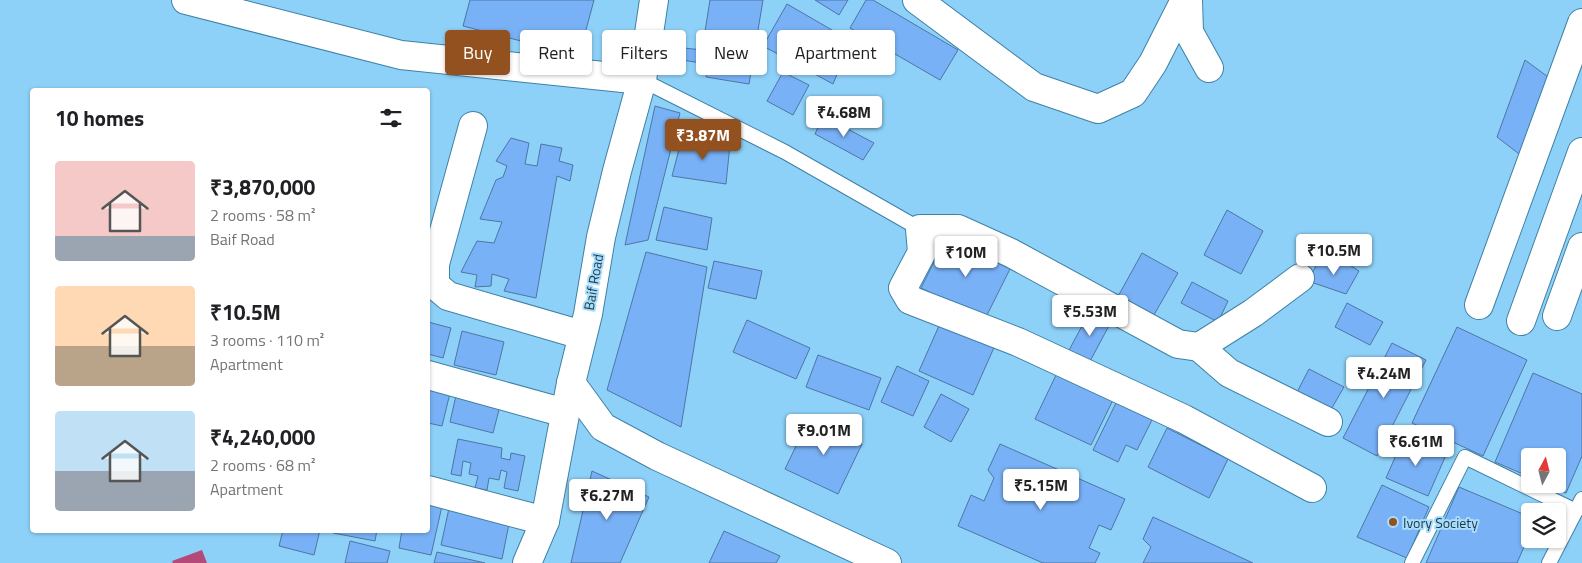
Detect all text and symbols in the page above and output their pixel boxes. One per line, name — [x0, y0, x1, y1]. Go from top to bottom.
chip: Buy — [445, 30, 510, 75]
chip: Rent — [520, 30, 592, 75]
chip: Filters — [602, 30, 686, 75]
chip: New — [696, 30, 767, 75]
chip: Apartment — [777, 30, 895, 75]
pin: ₹4.68M — [803, 96, 885, 138]
text: ₹4.68M — [817, 100, 871, 124]
text: 10 homes — [55, 102, 144, 134]
icon: filters — [377, 104, 405, 132]
pin: ₹3.87M — [662, 119, 744, 161]
text: ₹3.87M — [676, 123, 730, 147]
text: ₹3,870,000 — [210, 171, 315, 203]
icon: home — [95, 181, 155, 241]
text: 2 rooms · 58 m² — [210, 203, 315, 227]
text: Baif Road — [210, 227, 275, 251]
pin: ₹10.5M — [1293, 234, 1375, 276]
pin: ₹10M — [936, 236, 996, 278]
text: ₹10.5M — [1307, 238, 1361, 262]
text: ₹10M — [946, 240, 986, 264]
street label: Baif Road — [578, 252, 608, 312]
pin: ₹5.53M — [1049, 294, 1131, 337]
text: ₹10.5M — [210, 296, 281, 328]
text: ₹5.53M — [1063, 299, 1117, 323]
icon: home — [95, 306, 155, 366]
text: 3 rooms · 110 m² — [210, 328, 324, 352]
text: Apartment — [210, 352, 283, 376]
pin: ₹4.24M — [1343, 356, 1425, 399]
text: ₹4.24M — [1357, 361, 1411, 385]
pin: ₹9.01M — [783, 414, 865, 456]
text: ₹9.01M — [797, 418, 851, 442]
text: ₹4,240,000 — [210, 421, 315, 453]
pin: ₹6.61M — [1375, 424, 1457, 467]
text: ₹6.61M — [1389, 429, 1443, 453]
icon: home — [95, 431, 155, 491]
north arrow — [1521, 448, 1566, 492]
map controls — [1521, 448, 1566, 548]
text: 2 rooms · 68 m² — [210, 453, 315, 477]
pin: ₹5.15M — [1000, 468, 1082, 511]
text: ₹5.15M — [1014, 473, 1068, 497]
text: Apartment — [210, 477, 283, 501]
pin: ₹6.27M — [566, 478, 648, 521]
text: ₹6.27M — [580, 483, 634, 507]
button: layers — [1521, 503, 1566, 548]
place label: Ivory Society — [1403, 512, 1478, 533]
marker: Ivory Society — [1387, 516, 1399, 528]

